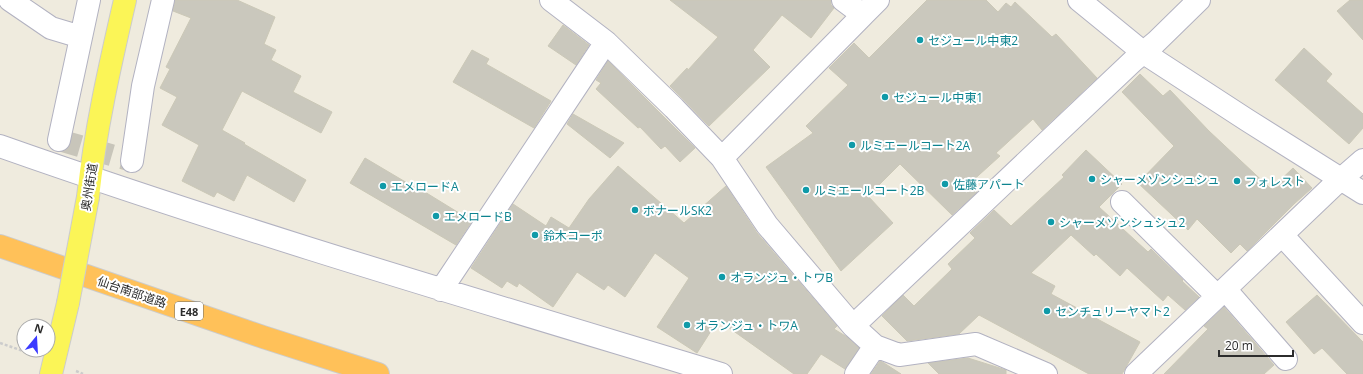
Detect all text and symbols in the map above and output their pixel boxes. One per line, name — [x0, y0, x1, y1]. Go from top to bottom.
place label: セジュール中東2 — [928, 32, 1018, 49]
marker: セジュール中東2 — [915, 35, 925, 45]
place label: セジュール中東1 — [893, 89, 983, 106]
marker: セジュール中東1 — [880, 92, 890, 102]
place label: ルミエールコート2A — [860, 137, 971, 154]
marker: ルミエールコート2A — [847, 140, 857, 150]
street label: 奥州街道 — [77, 162, 101, 212]
place label: シャーメゾンシュシュ — [1100, 171, 1220, 188]
place label: フォレスト — [1245, 173, 1305, 190]
marker: シャーメゾンシュシュ — [1087, 174, 1097, 184]
place label: 佐藤アパート — [953, 176, 1025, 193]
marker: フォレスト — [1232, 176, 1242, 186]
place label: エメロードA — [391, 178, 459, 195]
marker: 佐藤アパート — [940, 179, 950, 189]
marker: エメロードA — [378, 181, 388, 191]
place label: ルミエールコート2B — [814, 182, 925, 199]
marker: ルミエールコート2B — [801, 185, 811, 195]
place label: ボナールSK2 — [643, 202, 712, 219]
marker: ボナールSK2 — [630, 205, 640, 215]
place label: エメロードB — [444, 208, 512, 225]
marker: エメロードB — [431, 211, 441, 221]
place label: シャーメゾンシュシュ2 — [1059, 214, 1186, 231]
marker: シャーメゾンシュシュ2 — [1046, 217, 1056, 227]
place label: 鈴木コーポ — [543, 227, 603, 244]
marker: 鈴木コーポ — [530, 230, 540, 240]
place label: オランジュ・トワB — [730, 269, 833, 286]
street label: 仙台南部道路 — [95, 272, 169, 312]
marker: オランジュ・トワB — [717, 272, 727, 282]
road number: E48 — [175, 302, 203, 320]
place label: センチュリーヤマト2 — [1055, 303, 1170, 320]
marker: センチュリーヤマト2 — [1042, 306, 1052, 316]
place label: オランジュ・トワA — [695, 317, 798, 334]
north arrow — [16, 318, 56, 358]
text: N — [33, 319, 46, 337]
marker: オランジュ・トワA — [682, 320, 692, 330]
scale bar — [1219, 332, 1293, 358]
text: 20 m — [1225, 337, 1253, 354]

